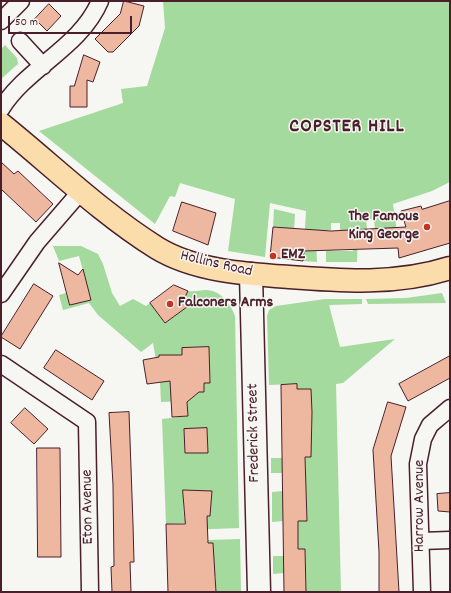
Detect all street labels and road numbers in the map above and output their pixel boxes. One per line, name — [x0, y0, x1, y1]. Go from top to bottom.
street label: Hollins Road — [178, 247, 254, 283]
street label: Frederick Street — [245, 383, 265, 483]
street label: Harrow Avenue — [411, 460, 431, 552]
street label: Eton Avenue — [79, 469, 99, 545]

